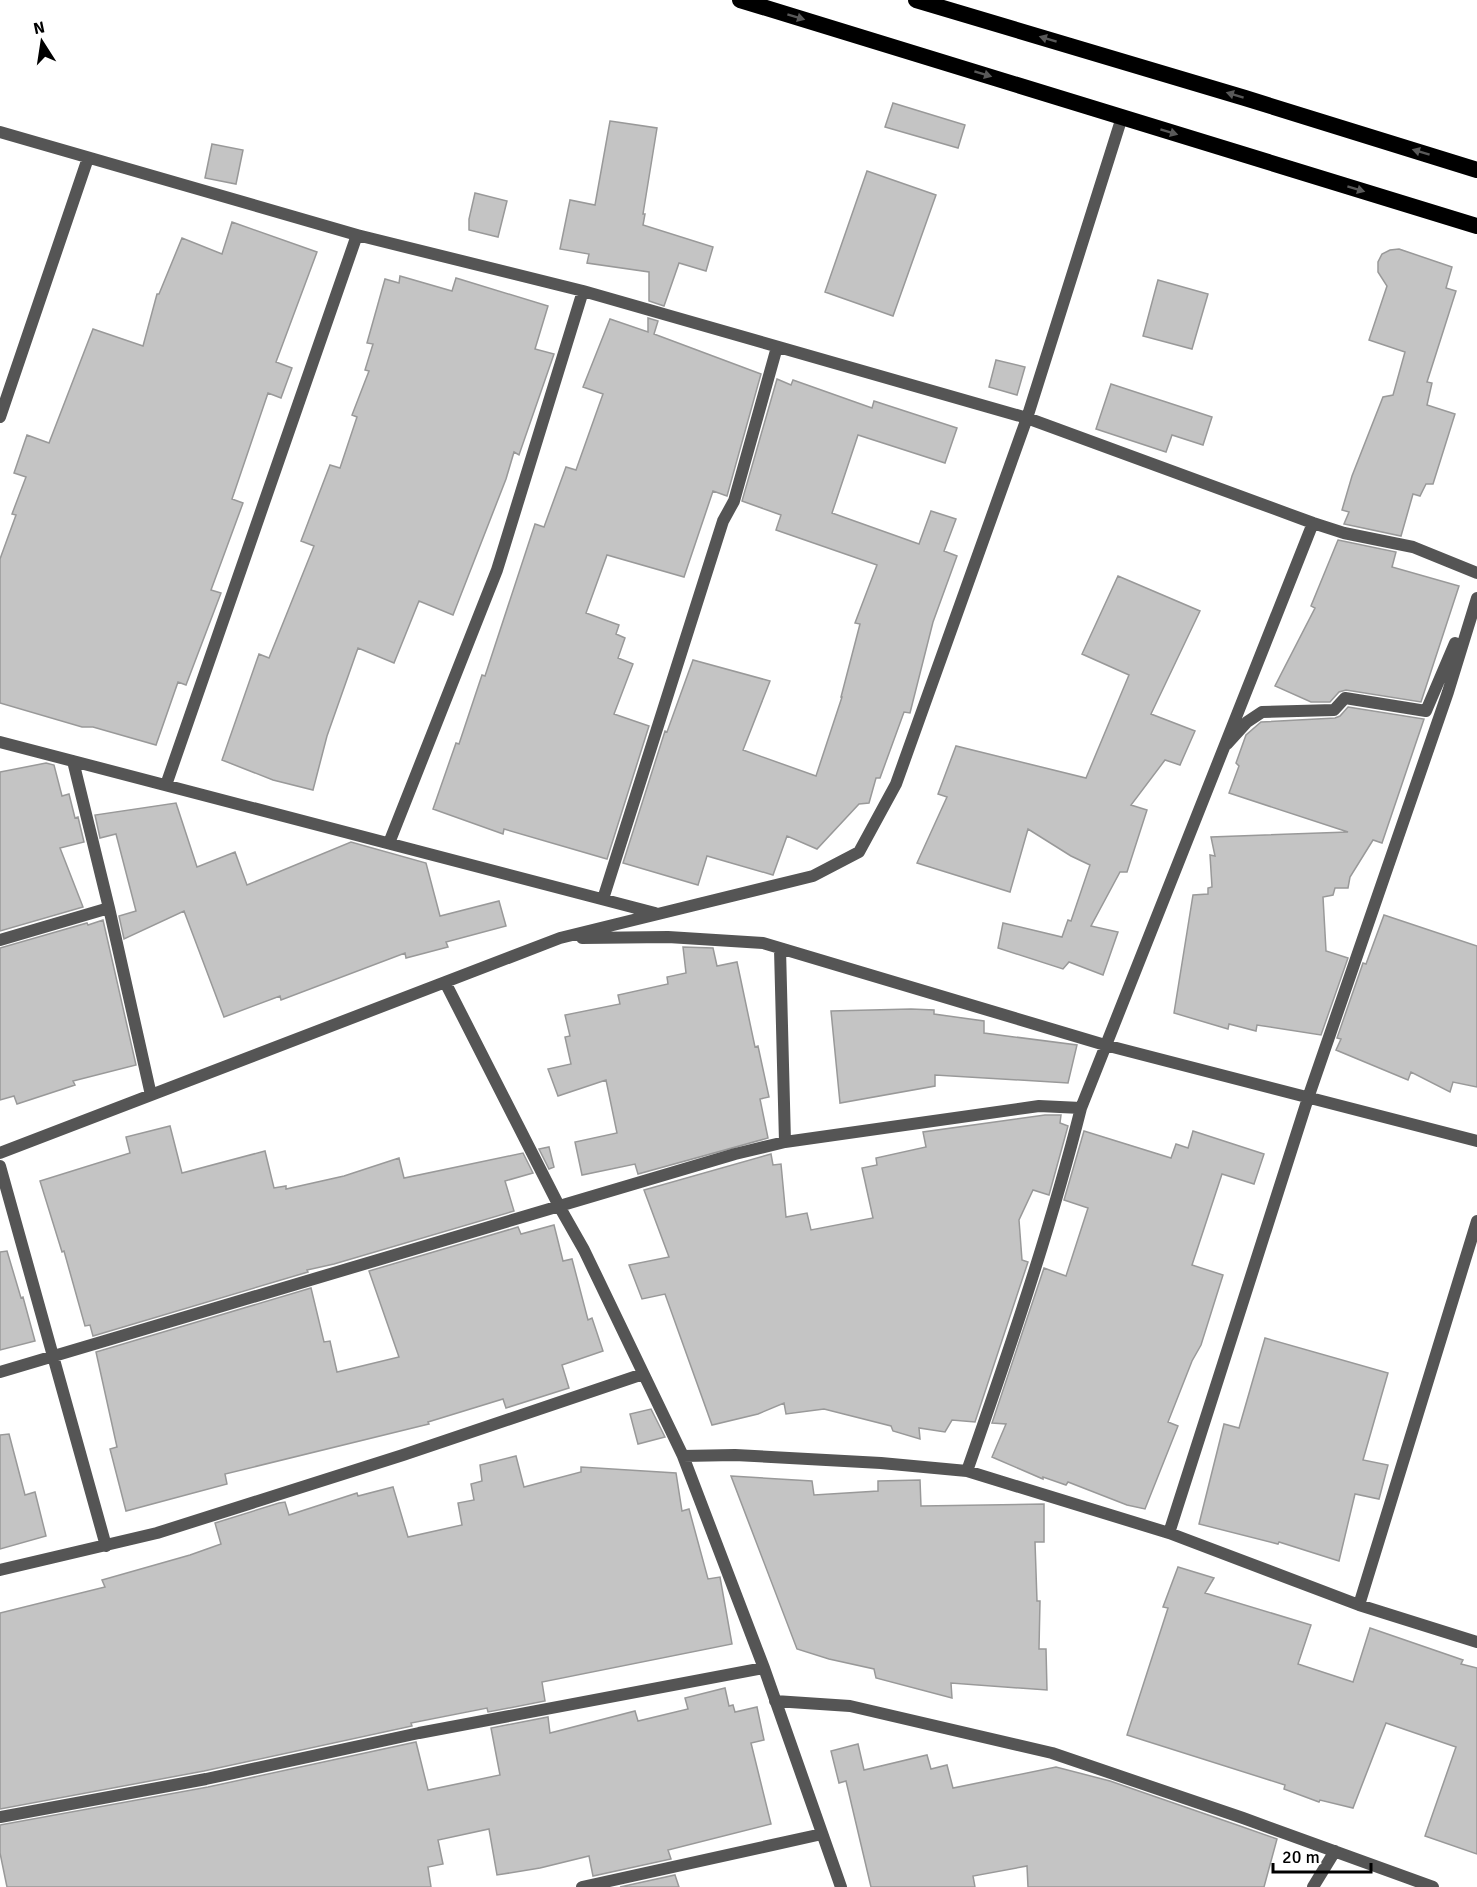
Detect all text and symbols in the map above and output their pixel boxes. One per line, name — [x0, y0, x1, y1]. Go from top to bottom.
north arrow — [12, 12, 72, 72]
one-way arrow — [787, 13, 805, 22]
text: N — [32, 17, 47, 39]
one-way arrow — [1039, 34, 1057, 43]
one-way arrow — [974, 70, 992, 79]
one-way arrow — [1226, 90, 1244, 99]
one-way arrow — [1160, 128, 1178, 137]
one-way arrow — [1412, 147, 1430, 156]
one-way arrow — [1347, 185, 1365, 194]
scale bar — [1273, 1836, 1370, 1874]
text: 20 m — [1282, 1846, 1320, 1868]

